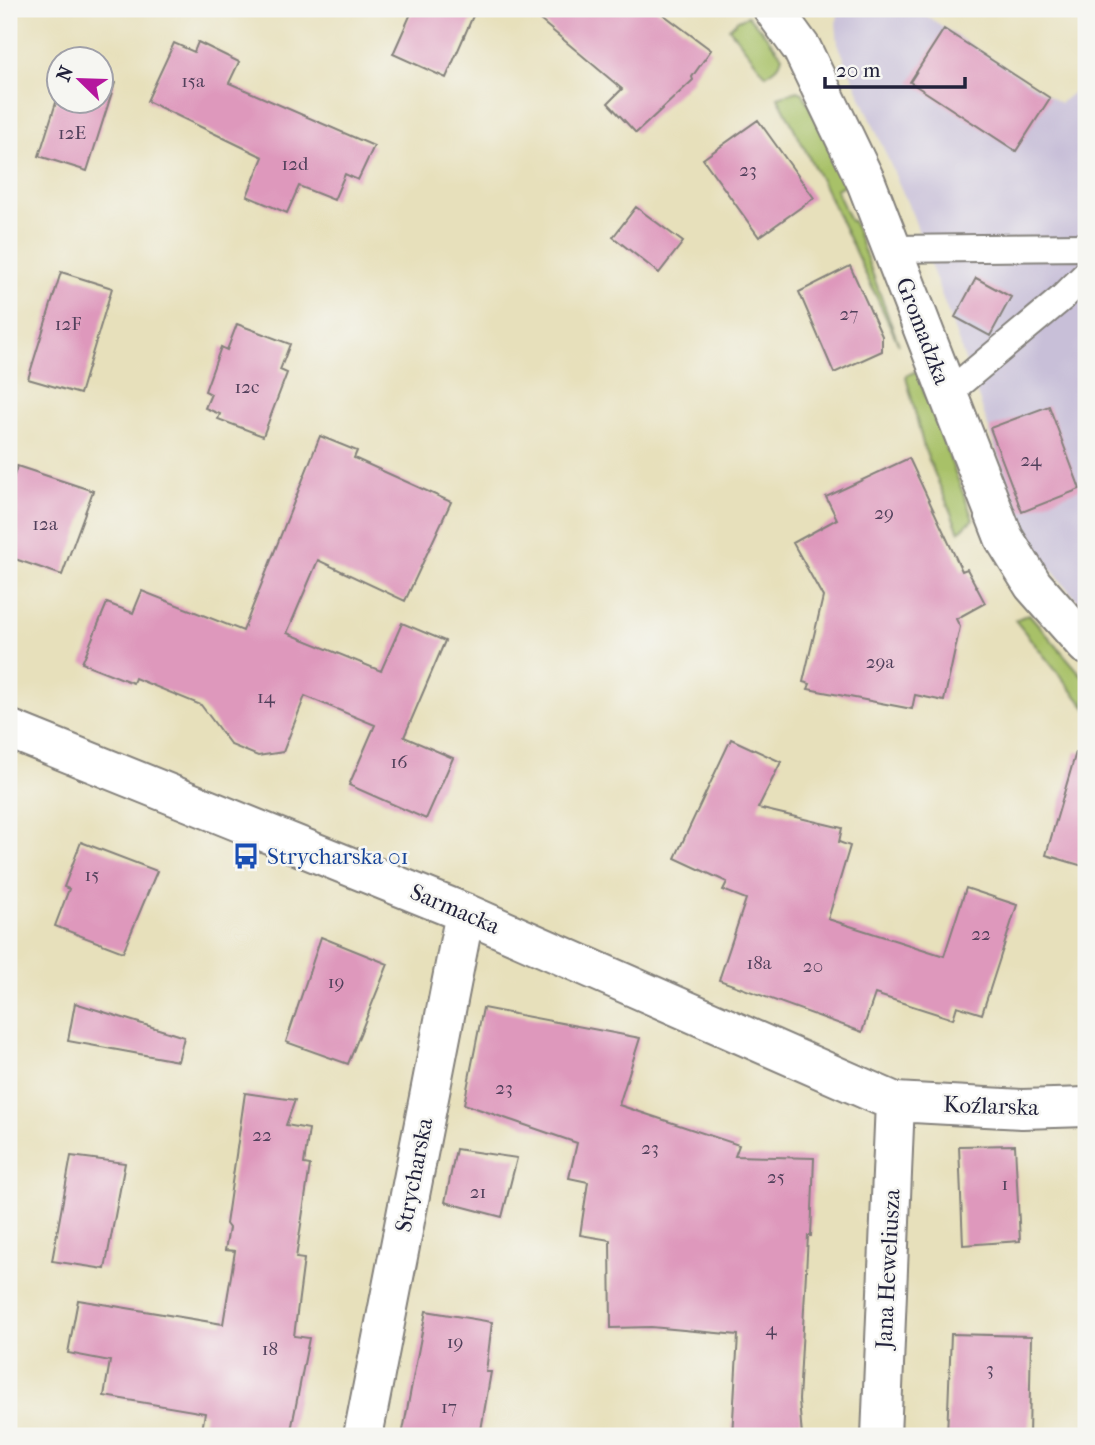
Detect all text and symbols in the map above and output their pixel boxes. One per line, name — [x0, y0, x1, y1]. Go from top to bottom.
north arrow — [46, 46, 116, 116]
scale bar — [825, 46, 965, 90]
text: 20 m — [836, 58, 881, 82]
text: N — [52, 62, 78, 85]
house number: 15a — [181, 70, 205, 92]
house number: 12E — [58, 122, 86, 144]
house number: 12d — [282, 153, 309, 175]
house number: 23 — [739, 159, 757, 181]
street label: Gromadzka — [890, 274, 956, 389]
house number: 27 — [840, 303, 858, 325]
house number: 12F — [55, 313, 81, 335]
house number: 12c — [235, 376, 259, 398]
house number: 24 — [1021, 449, 1042, 471]
house number: 29 — [874, 502, 894, 524]
house number: 12a — [32, 513, 58, 535]
house number: 29a — [866, 651, 894, 673]
house number: 14 — [257, 686, 276, 708]
house number: 16 — [391, 751, 408, 773]
bus stop icon: Strycharska 01 — [231, 841, 261, 871]
place label: Strycharska 01 — [267, 843, 409, 870]
house number: 15 — [85, 864, 99, 886]
street label: Sarmacka — [406, 878, 504, 940]
house number: 22 — [971, 923, 991, 945]
house number: 18a — [746, 952, 772, 974]
house number: 20 — [803, 955, 823, 977]
house number: 19 — [328, 971, 344, 993]
house number: 23 — [495, 1077, 513, 1099]
street label: Koźlarska — [943, 1091, 1040, 1121]
street label: Strycharska — [390, 1115, 438, 1235]
house number: 22 — [252, 1124, 272, 1146]
house number: 23 — [641, 1137, 659, 1159]
house number: 25 — [767, 1166, 785, 1188]
house number: 1 — [1002, 1173, 1008, 1195]
house number: 21 — [470, 1181, 486, 1203]
street label: Jana Heweliusza — [870, 1188, 906, 1352]
house number: 4 — [765, 1318, 777, 1340]
house number: 19 — [447, 1331, 463, 1353]
house number: 18 — [262, 1338, 278, 1360]
house number: 3 — [986, 1358, 994, 1380]
house number: 17 — [441, 1396, 457, 1418]

